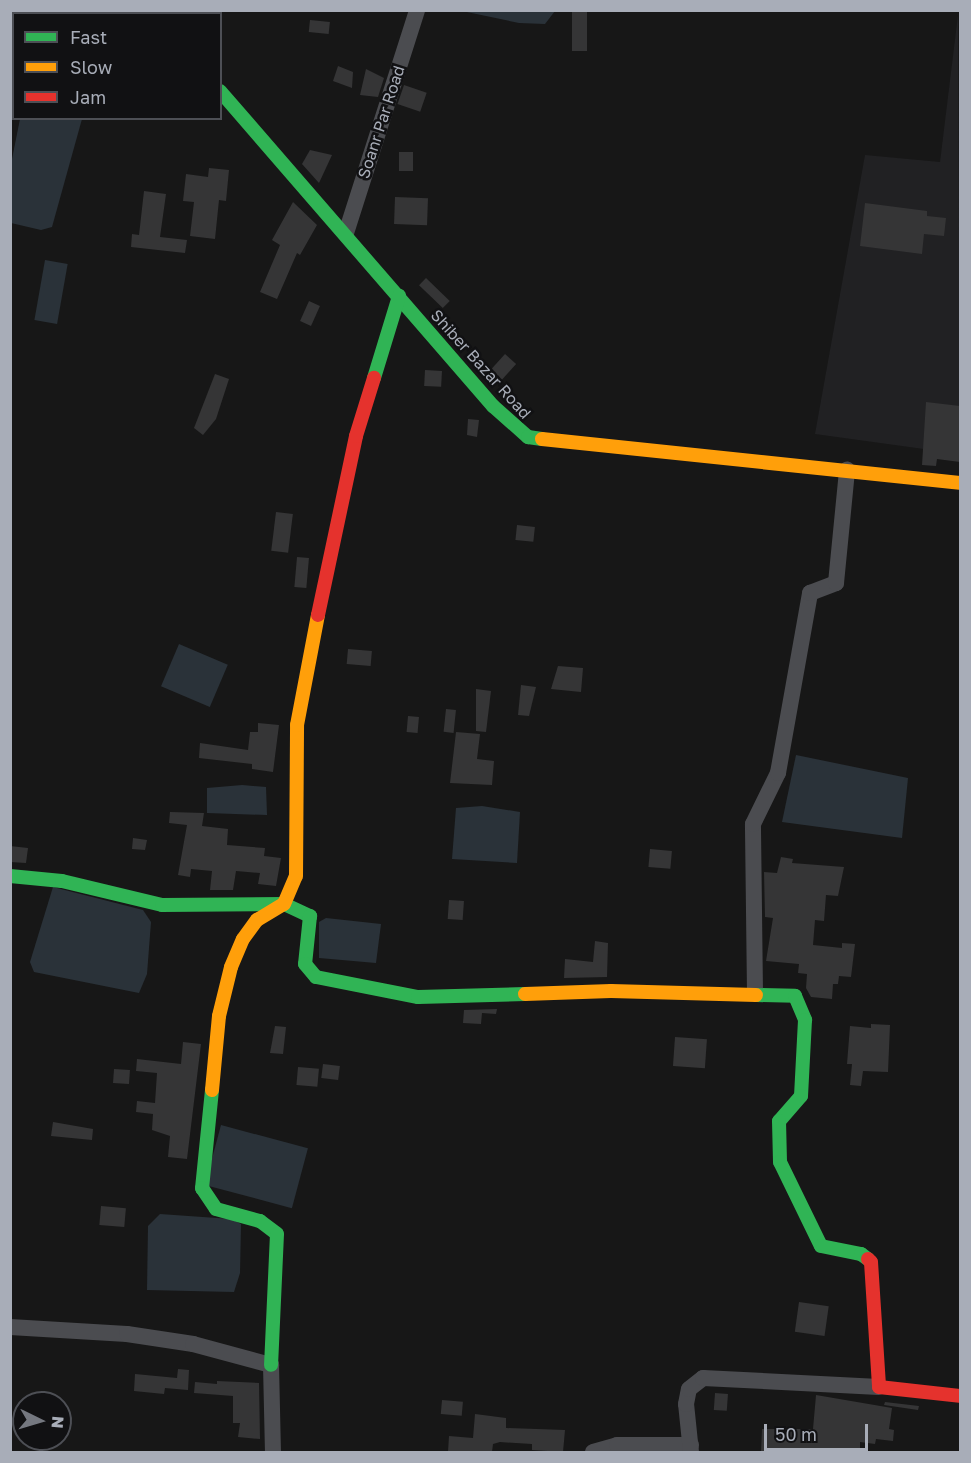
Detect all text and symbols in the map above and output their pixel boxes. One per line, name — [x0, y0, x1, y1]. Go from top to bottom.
legend — [12, 12, 222, 120]
text: Fast — [70, 26, 107, 48]
text: Slow — [70, 56, 112, 78]
street label: Soanr Par Road — [354, 63, 408, 181]
text: Jam — [70, 86, 106, 108]
street label: Shiber Bazar Road — [427, 306, 535, 422]
north arrow — [12, 1391, 72, 1451]
scale bar — [767, 1412, 870, 1450]
text: N — [47, 1415, 68, 1429]
text: 50 m — [775, 1423, 817, 1445]

